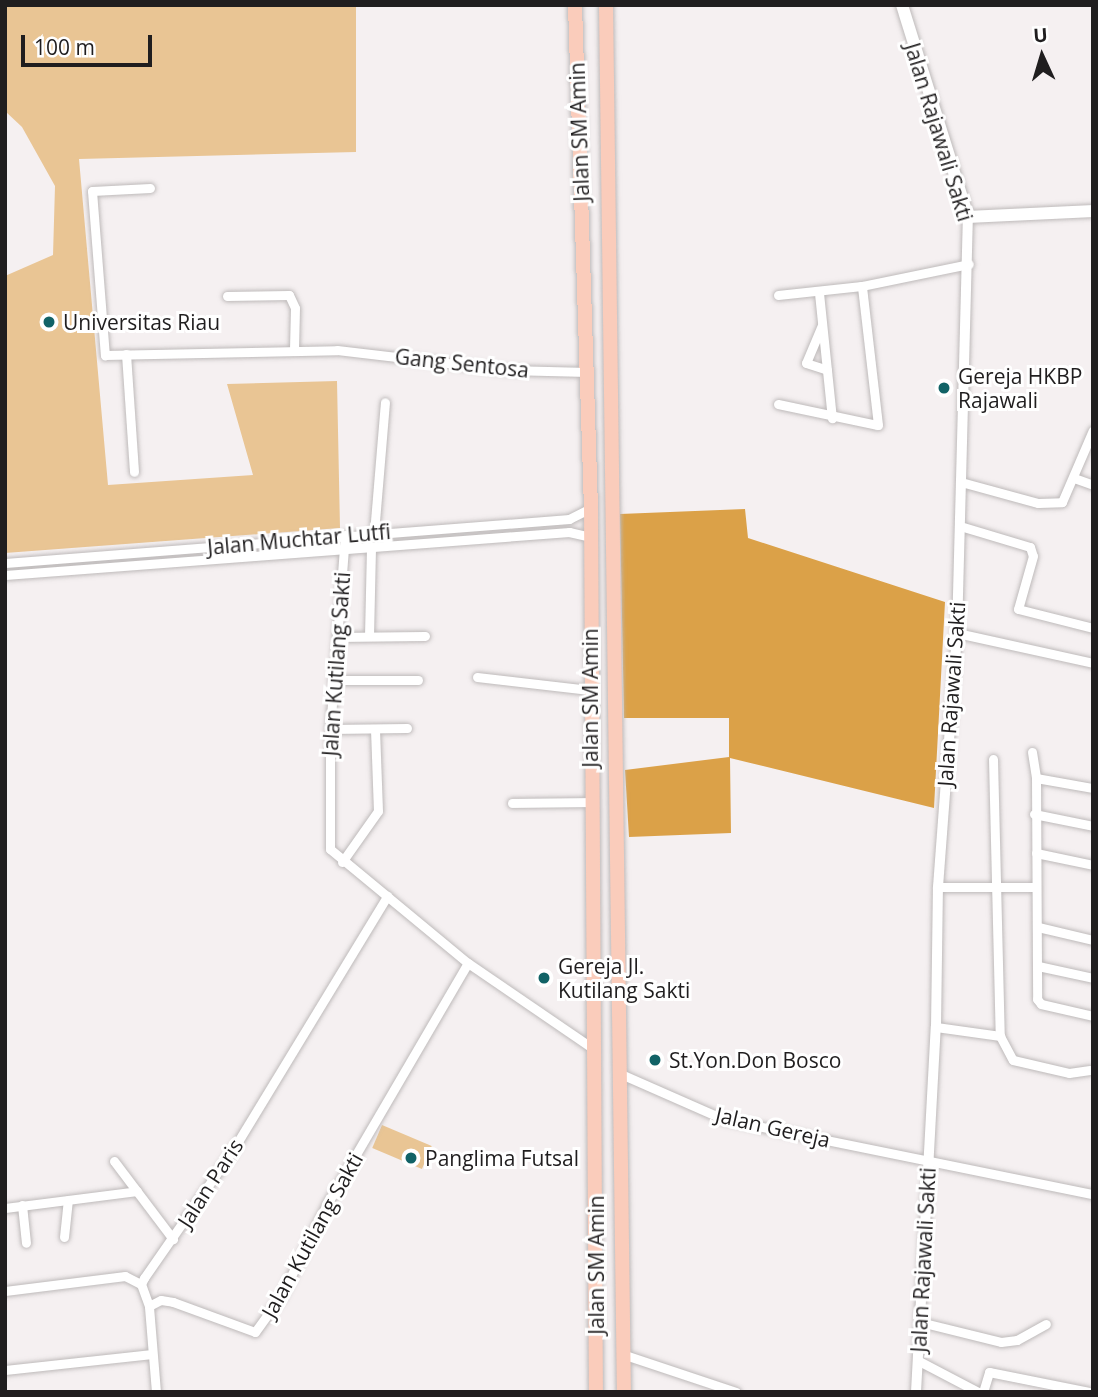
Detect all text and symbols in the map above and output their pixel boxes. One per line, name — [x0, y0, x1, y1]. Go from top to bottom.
scale bar — [24, 21, 156, 65]
north arrow — [1007, 21, 1077, 91]
text: U — [1032, 22, 1049, 49]
text: 100 m — [34, 33, 95, 61]
street label: Jalan Rajawali Sakti — [900, 40, 978, 224]
street label: Jalan SM Amin — [564, 62, 594, 202]
place label: Universitas Riau — [63, 309, 220, 335]
marker: Universitas Riau — [41, 314, 57, 330]
street label: Gang Sentosa — [394, 343, 530, 383]
place label: Gereja HKBP Rajawali — [958, 363, 1082, 413]
marker: Gereja HKBP Rajawali — [936, 380, 952, 396]
street label: Jalan Muchtar Lutfi — [206, 518, 392, 560]
street label: Jalan Kutilang Sakti — [317, 571, 355, 757]
street label: Jalan Rajawali Sakti — [932, 601, 970, 787]
street label: Jalan SM Amin — [577, 628, 603, 768]
place label: Gereja Jl. Kutilang Sakti — [558, 953, 690, 1003]
marker: Gereja Jl. Kutilang Sakti — [536, 970, 552, 986]
place label: St.Yon.Don Bosco — [669, 1047, 841, 1073]
marker: St.Yon.Don Bosco — [647, 1052, 663, 1068]
street label: Jalan Gereja — [713, 1102, 833, 1152]
street label: Jalan Paris — [172, 1134, 248, 1232]
place label: Panglima Futsal — [425, 1145, 579, 1171]
street label: Jalan Kutilang Sakti — [256, 1148, 368, 1322]
marker: Panglima Futsal — [403, 1150, 419, 1166]
street label: Jalan Rajawali Sakti — [906, 1167, 940, 1353]
street label: Jalan SM Amin — [583, 1195, 609, 1335]

